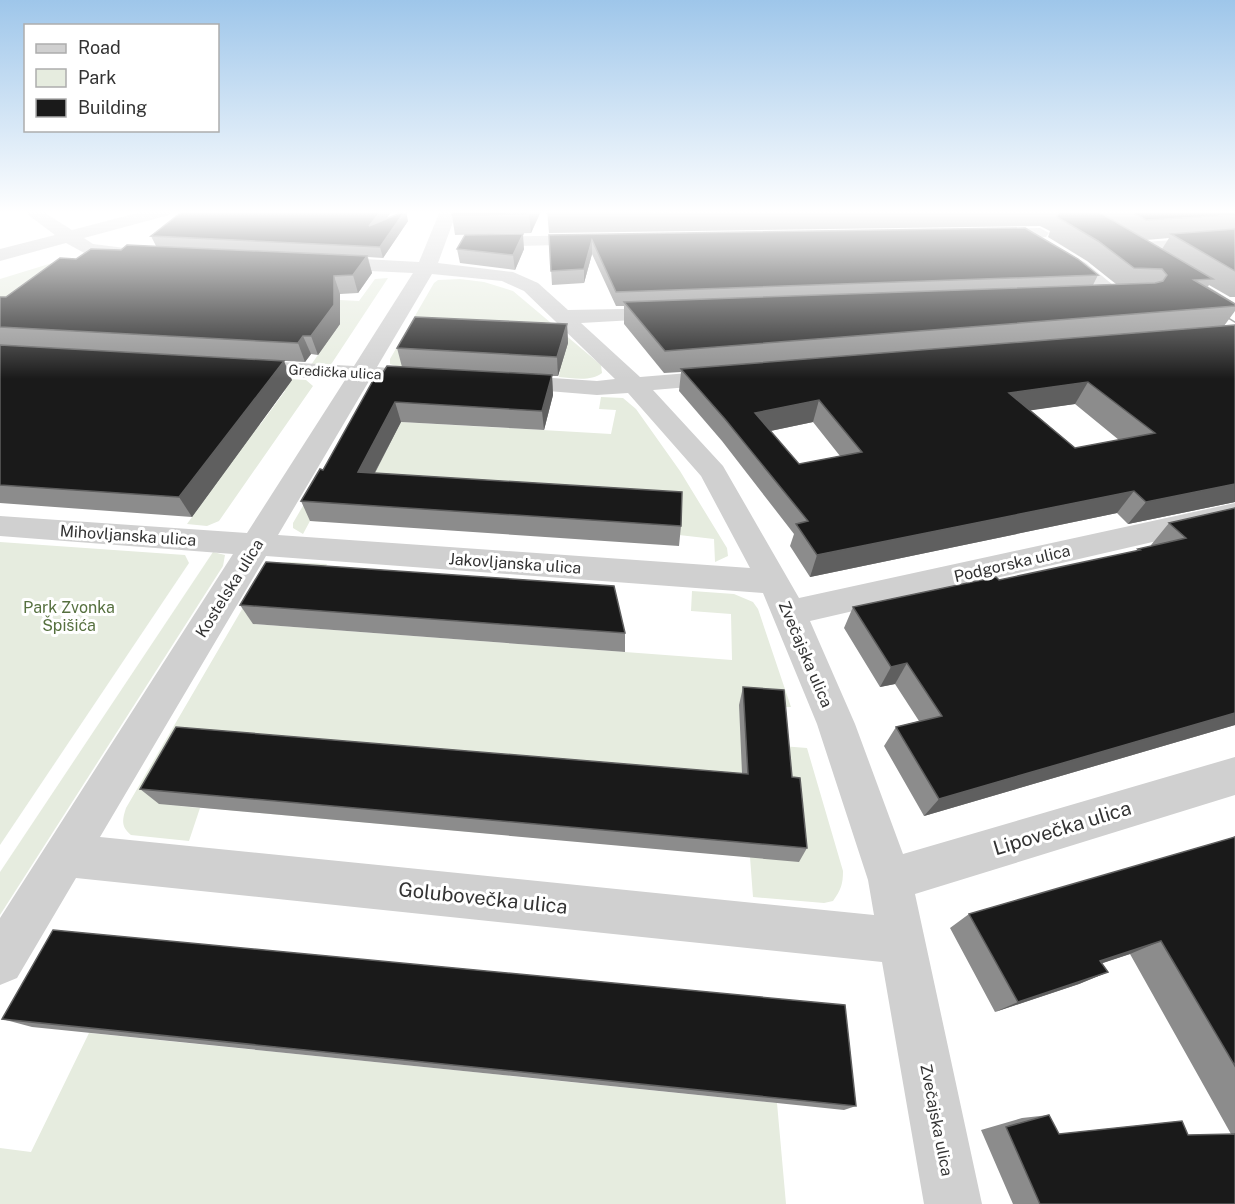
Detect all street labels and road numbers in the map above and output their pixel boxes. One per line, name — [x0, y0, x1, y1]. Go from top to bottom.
street label: Gredička ulica — [288, 362, 382, 382]
street label: Mihovljanska ulica — [59, 521, 197, 550]
street label: Kostelska ulica — [192, 536, 267, 641]
street label: Podgorska ulica — [952, 541, 1072, 586]
street label: Jakovljanska ulica — [448, 549, 582, 578]
street label: Zvečajska ulica — [775, 598, 837, 710]
street label: Lipovečka ulica — [990, 796, 1134, 860]
street label: Golubovečka ulica — [397, 877, 569, 919]
street label: Zvečajska ulica — [916, 1062, 957, 1178]

